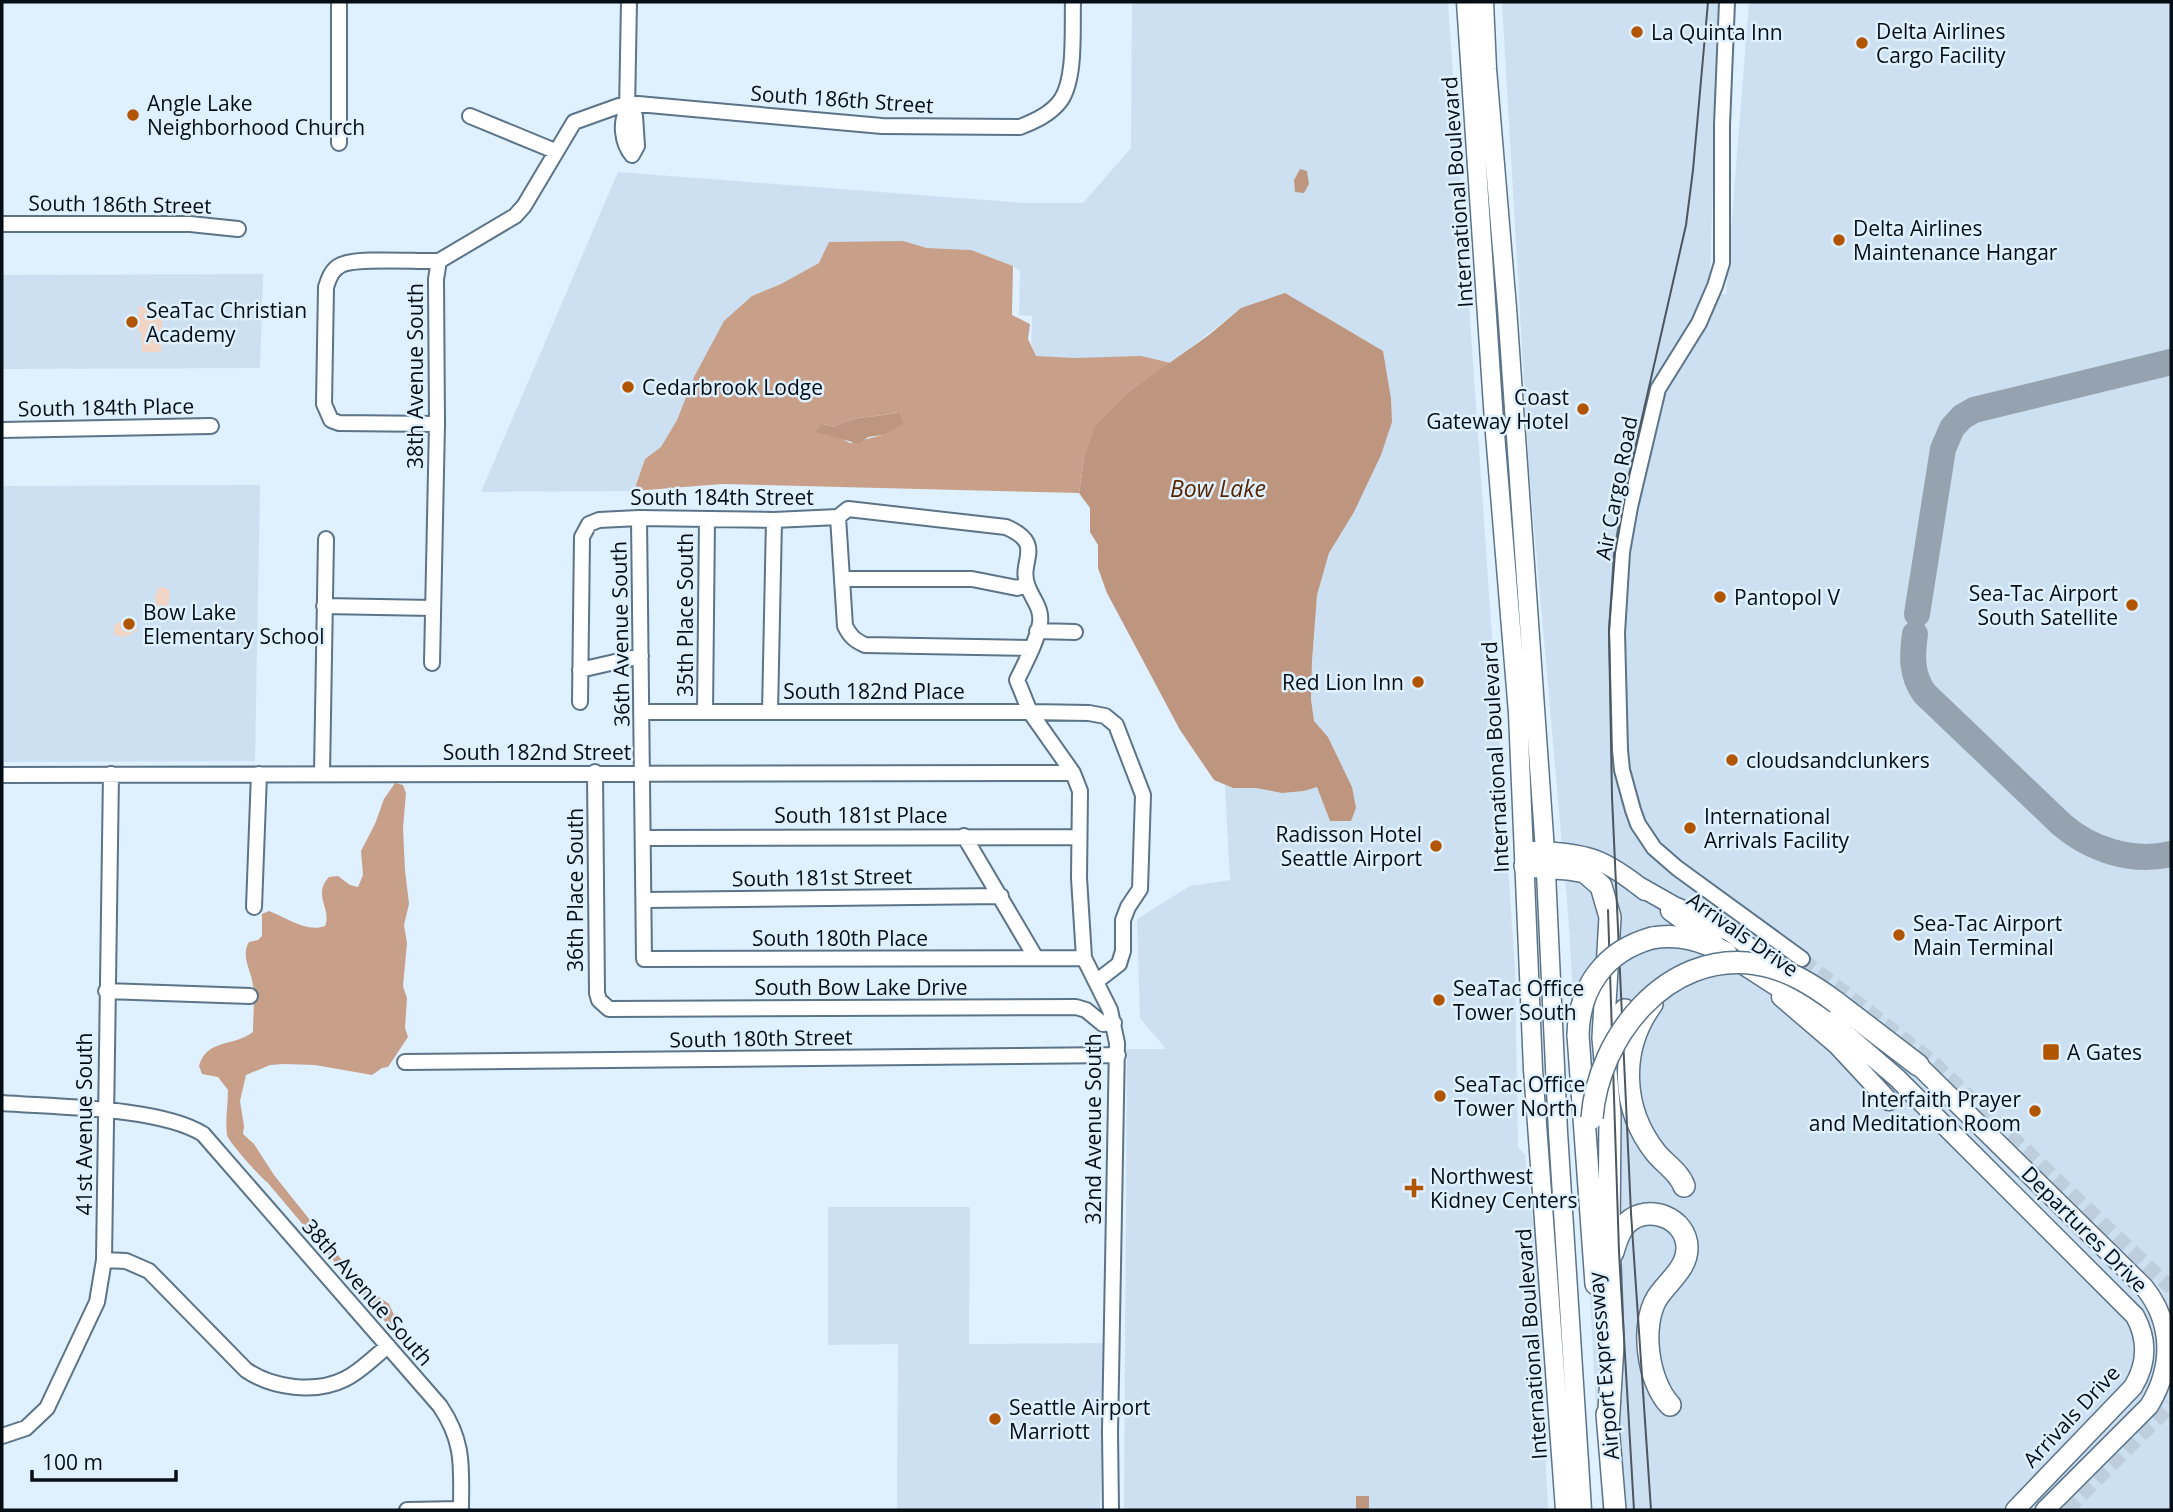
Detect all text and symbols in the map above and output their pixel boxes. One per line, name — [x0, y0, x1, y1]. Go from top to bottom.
place label: Delta Airlines Cargo Facility — [1876, 17, 2006, 69]
place label: La Quinta Inn — [1651, 18, 1783, 46]
marker: La Quinta Inn — [1629, 24, 1645, 40]
marker: Delta Airlines Cargo Facility — [1854, 35, 1870, 51]
street label: International Boulevard — [1435, 75, 1479, 309]
street label: South 186th Street — [750, 79, 934, 119]
place label: Angle Lake Neighborhood Church — [147, 89, 365, 141]
marker: Angle Lake Neighborhood Church — [125, 107, 141, 123]
street label: South 186th Street — [28, 188, 212, 220]
place label: Delta Airlines Maintenance Hangar — [1853, 214, 2058, 266]
marker: Delta Airlines Maintenance Hangar — [1831, 232, 1847, 248]
street label: 38th Avenue South — [401, 283, 429, 469]
place label: SeaTac Christian Academy — [146, 296, 307, 348]
marker: SeaTac Christian Academy — [124, 314, 140, 330]
place label: Cedarbrook Lodge — [642, 373, 823, 401]
marker: Cedarbrook Lodge — [620, 379, 636, 395]
place label: Coast Gateway Hotel — [1426, 383, 1569, 435]
street label: South 184th Place — [18, 391, 194, 423]
marker: Coast Gateway Hotel — [1575, 401, 1591, 417]
street label: Air Cargo Road — [1588, 414, 1644, 562]
water label: Bow Lake — [1170, 472, 1266, 504]
street label: South 184th Street — [630, 483, 814, 511]
street label: 35th Place South — [671, 533, 699, 697]
street label: 36th Avenue South — [604, 541, 636, 727]
place label: Sea-Tac Airport South Satellite — [1969, 579, 2118, 631]
place label: Pantopol V — [1734, 583, 1841, 611]
marker: Pantopol V — [1712, 589, 1728, 605]
marker: Sea-Tac Airport South Satellite — [2124, 597, 2140, 613]
place label: Bow Lake Elementary School — [143, 598, 325, 650]
marker: Bow Lake Elementary School — [121, 616, 137, 632]
street label: International Boulevard — [1475, 641, 1515, 873]
place label: Red Lion Inn — [1282, 668, 1404, 696]
marker: Red Lion Inn — [1410, 674, 1426, 690]
street label: South 182nd Place — [783, 677, 965, 705]
street label: South 182nd Street — [443, 738, 631, 766]
place label: cloudsandclunkers — [1746, 746, 1930, 774]
marker: cloudsandclunkers — [1724, 752, 1740, 768]
street label: South 181st Place — [774, 801, 948, 829]
place label: International Arrivals Facility — [1704, 802, 1850, 854]
street label: 36th Place South — [561, 808, 589, 972]
place label: Radisson Hotel Seattle Airport — [1276, 820, 1422, 872]
marker: International Arrivals Facility — [1682, 820, 1698, 836]
marker: Radisson Hotel Seattle Airport — [1428, 838, 1444, 854]
street label: South 181st Street — [732, 861, 912, 893]
street label: Arrivals Drive — [1682, 885, 1804, 983]
place label: Sea-Tac Airport Main Terminal — [1913, 909, 2062, 961]
street label: South 180th Place — [752, 924, 928, 952]
marker: Sea-Tac Airport Main Terminal — [1891, 927, 1907, 943]
street label: South Bow Lake Drive — [754, 973, 968, 1001]
place label: SeaTac Office Tower South — [1453, 974, 1584, 1026]
marker: SeaTac Office Tower South — [1431, 992, 1447, 1008]
street label: South 180th Street — [669, 1022, 853, 1054]
street label: 41st Avenue South — [70, 1033, 98, 1215]
street label: 32nd Avenue South — [1079, 1033, 1107, 1225]
place label: A Gates — [2067, 1038, 2142, 1066]
marker: A Gates — [2041, 1042, 2061, 1062]
place label: SeaTac Office Tower North — [1454, 1070, 1585, 1122]
place label: Interfaith Prayer and Meditation Room — [1809, 1085, 2021, 1137]
marker: SeaTac Office Tower North — [1432, 1088, 1448, 1104]
marker: Interfaith Prayer and Meditation Room — [2027, 1103, 2043, 1119]
street label: Departures Drive — [2016, 1160, 2154, 1298]
place label: Northwest Kidney Centers — [1430, 1162, 1577, 1214]
marker: Northwest Kidney Centers — [1404, 1178, 1424, 1198]
street label: 38th Avenue South — [296, 1213, 440, 1371]
street label: International Boulevard — [1509, 1227, 1553, 1461]
street label: Airport Expressway — [1581, 1270, 1625, 1461]
street label: Arrivals Drive — [2016, 1359, 2126, 1473]
place label: Seattle Airport Marriott — [1009, 1393, 1150, 1445]
marker: Seattle Airport Marriott — [987, 1411, 1003, 1427]
scale bar — [32, 1438, 175, 1482]
text: 100 m — [42, 1448, 103, 1476]

